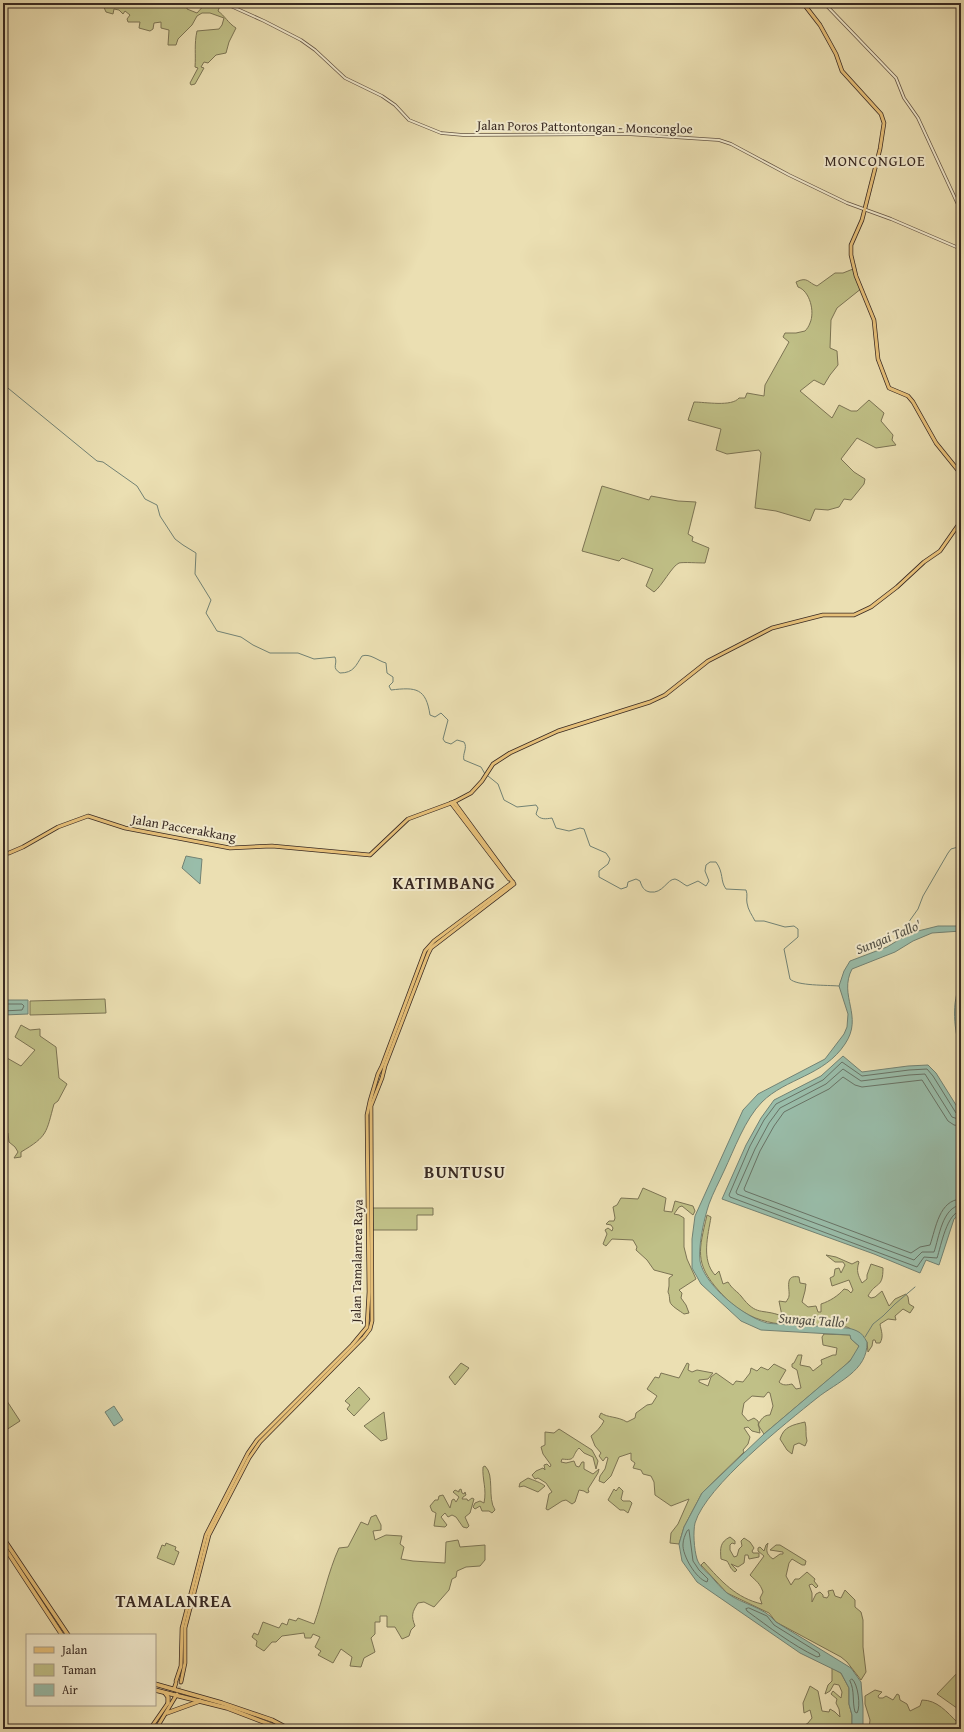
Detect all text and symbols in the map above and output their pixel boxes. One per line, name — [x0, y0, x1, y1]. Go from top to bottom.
street label: Jalan Poros Pattontongan - Moncongloe — [475, 116, 693, 138]
district label: MONCONGLOE — [824, 150, 926, 171]
street label: Jalan Paccerakkang — [128, 809, 238, 847]
district label: KATIMBANG — [392, 870, 496, 895]
water label: Sungai Tallo' — [852, 914, 925, 959]
district label: BUNTUSU — [424, 1159, 506, 1184]
street label: Jalan Tamalanrea Raya — [346, 1198, 368, 1325]
water label: Sungai Tallo' — [778, 1308, 849, 1332]
district label: TAMALANREA — [116, 1588, 232, 1613]
legend — [26, 1634, 156, 1706]
text: Jalan — [60, 1641, 87, 1658]
text: Taman — [62, 1661, 96, 1678]
text: Air — [62, 1681, 78, 1698]

